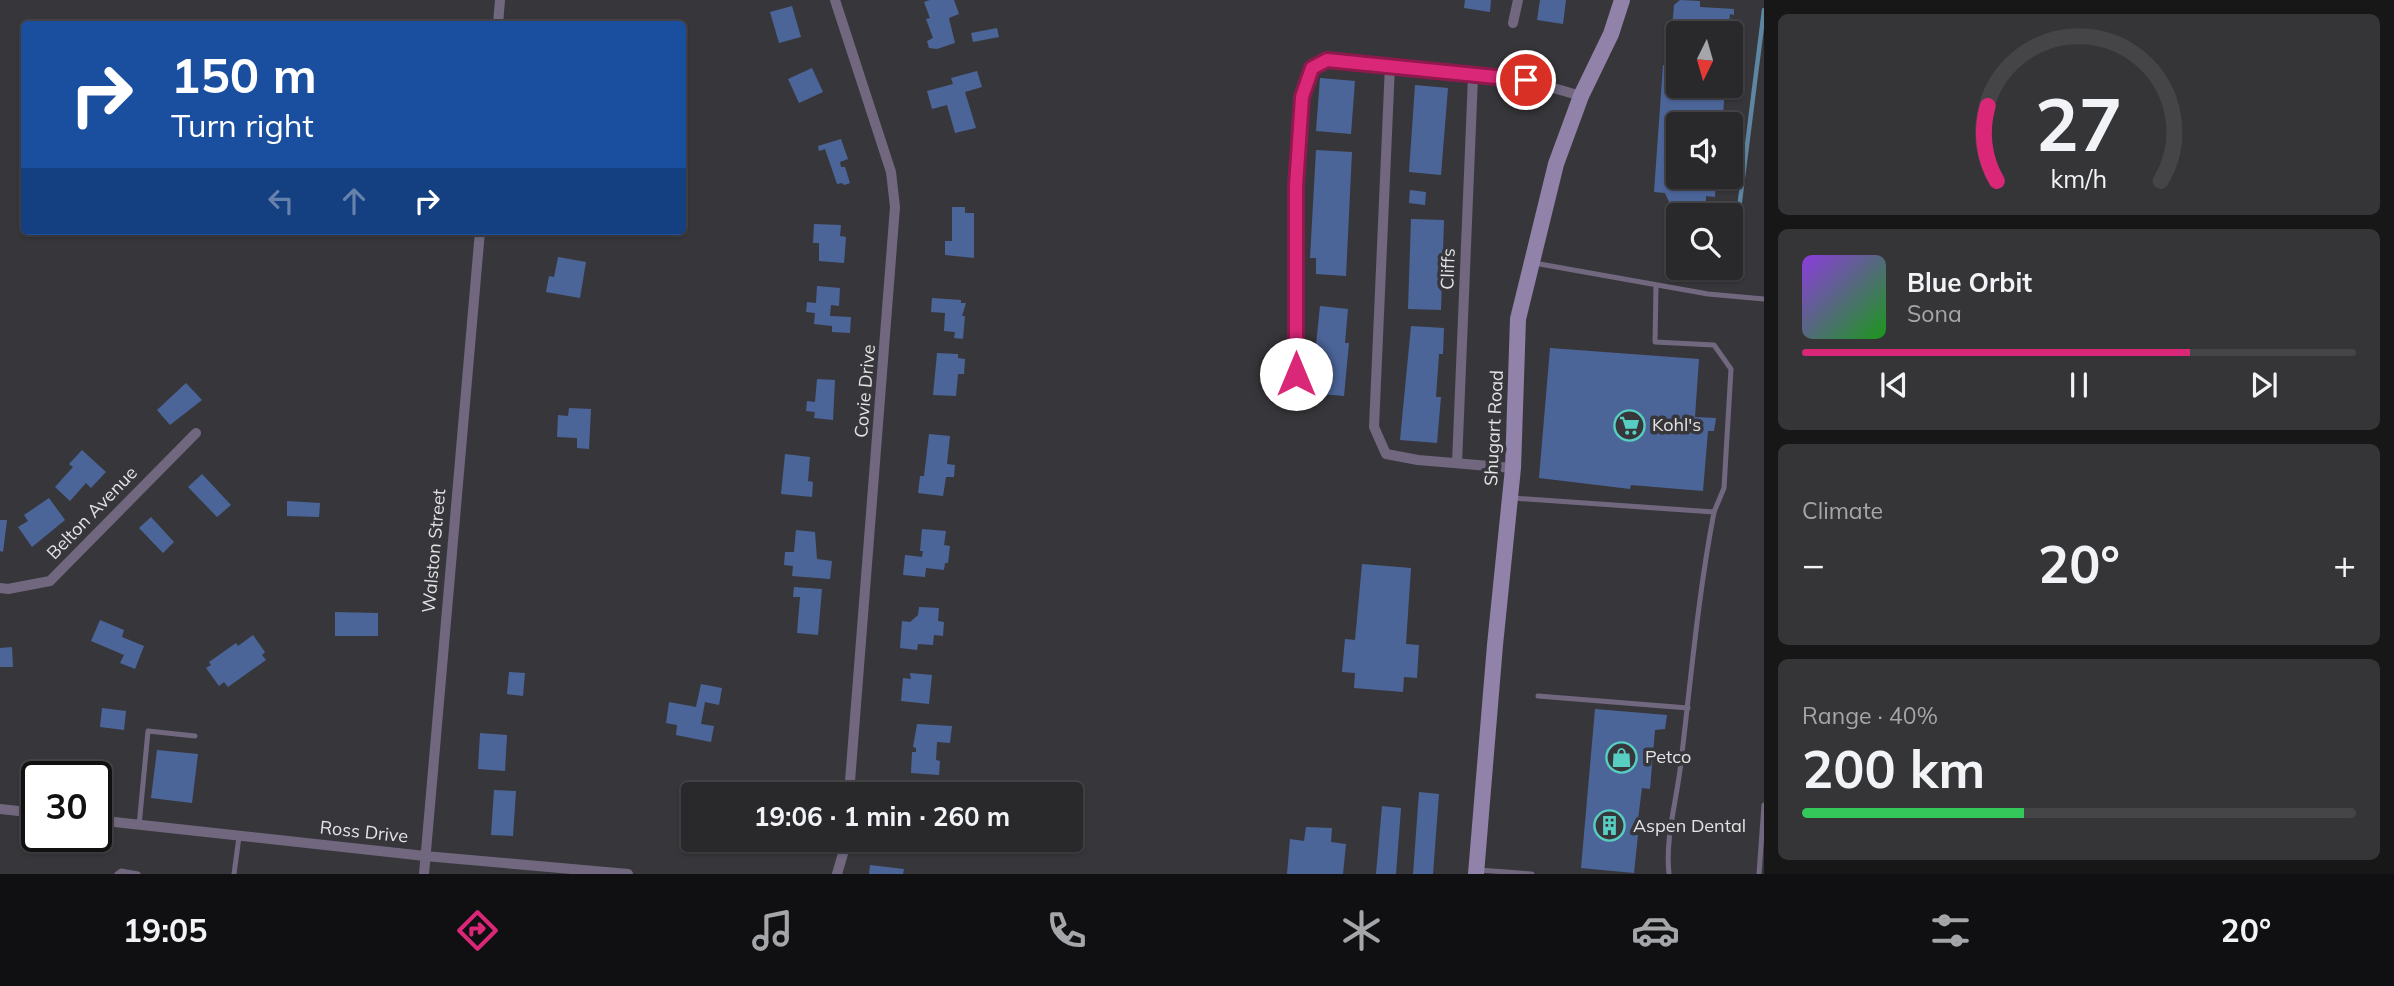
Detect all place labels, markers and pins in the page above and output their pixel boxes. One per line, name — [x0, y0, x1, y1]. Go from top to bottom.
pin — [1496, 50, 1556, 110]
supermarket icon: Kohl's — [1612, 408, 1646, 442]
place label: Kohl's — [1652, 413, 1701, 436]
shop icon: Petco — [1605, 740, 1639, 774]
place label: Petco — [1645, 745, 1691, 768]
building icon: Aspen Dental — [1593, 809, 1627, 843]
place label: Aspen Dental — [1633, 814, 1746, 837]

